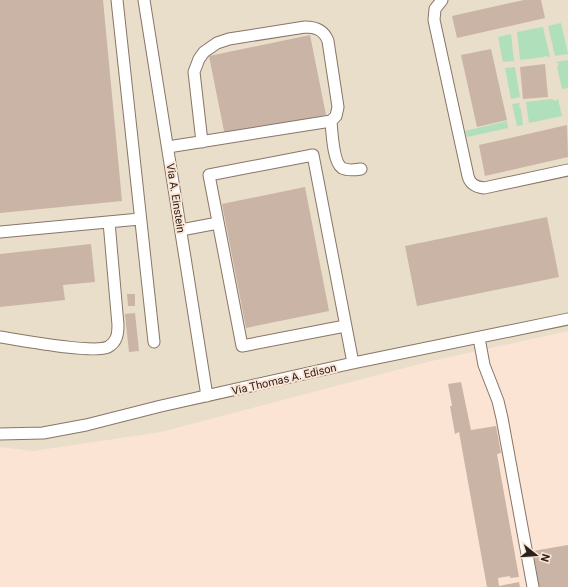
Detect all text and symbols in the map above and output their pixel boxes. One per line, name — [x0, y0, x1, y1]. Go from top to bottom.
street label: Via A. Einstein — [164, 162, 187, 234]
street label: Via Thomas A. Edison — [231, 361, 338, 398]
north arrow — [516, 535, 556, 575]
text: N — [538, 552, 552, 564]

